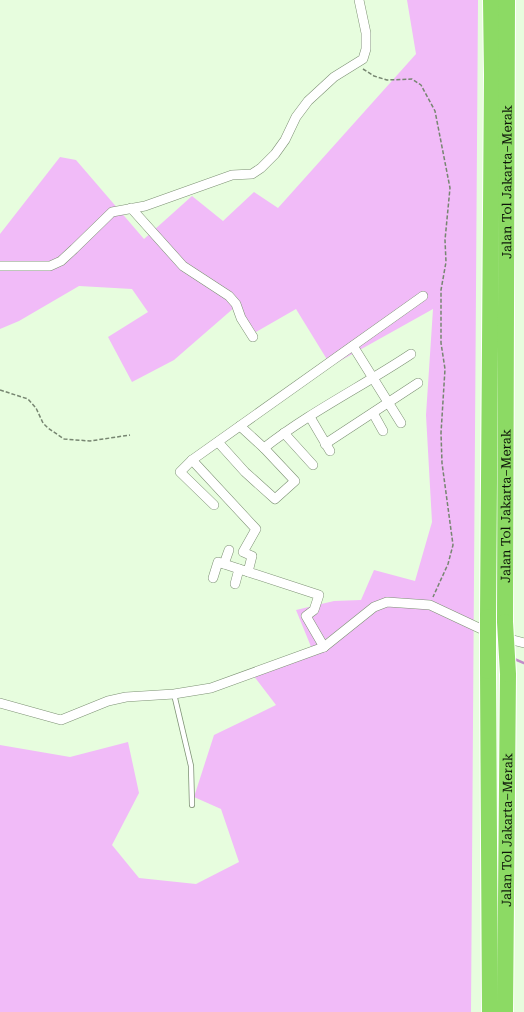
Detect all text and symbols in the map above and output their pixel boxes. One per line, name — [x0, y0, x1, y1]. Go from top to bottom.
street label: Jalan Tol Jakarta–Merak — [499, 105, 514, 259]
street label: Jalan Tol Jakarta–Merak — [498, 429, 513, 583]
street label: Jalan Tol Jakarta–Merak — [498, 753, 515, 907]

